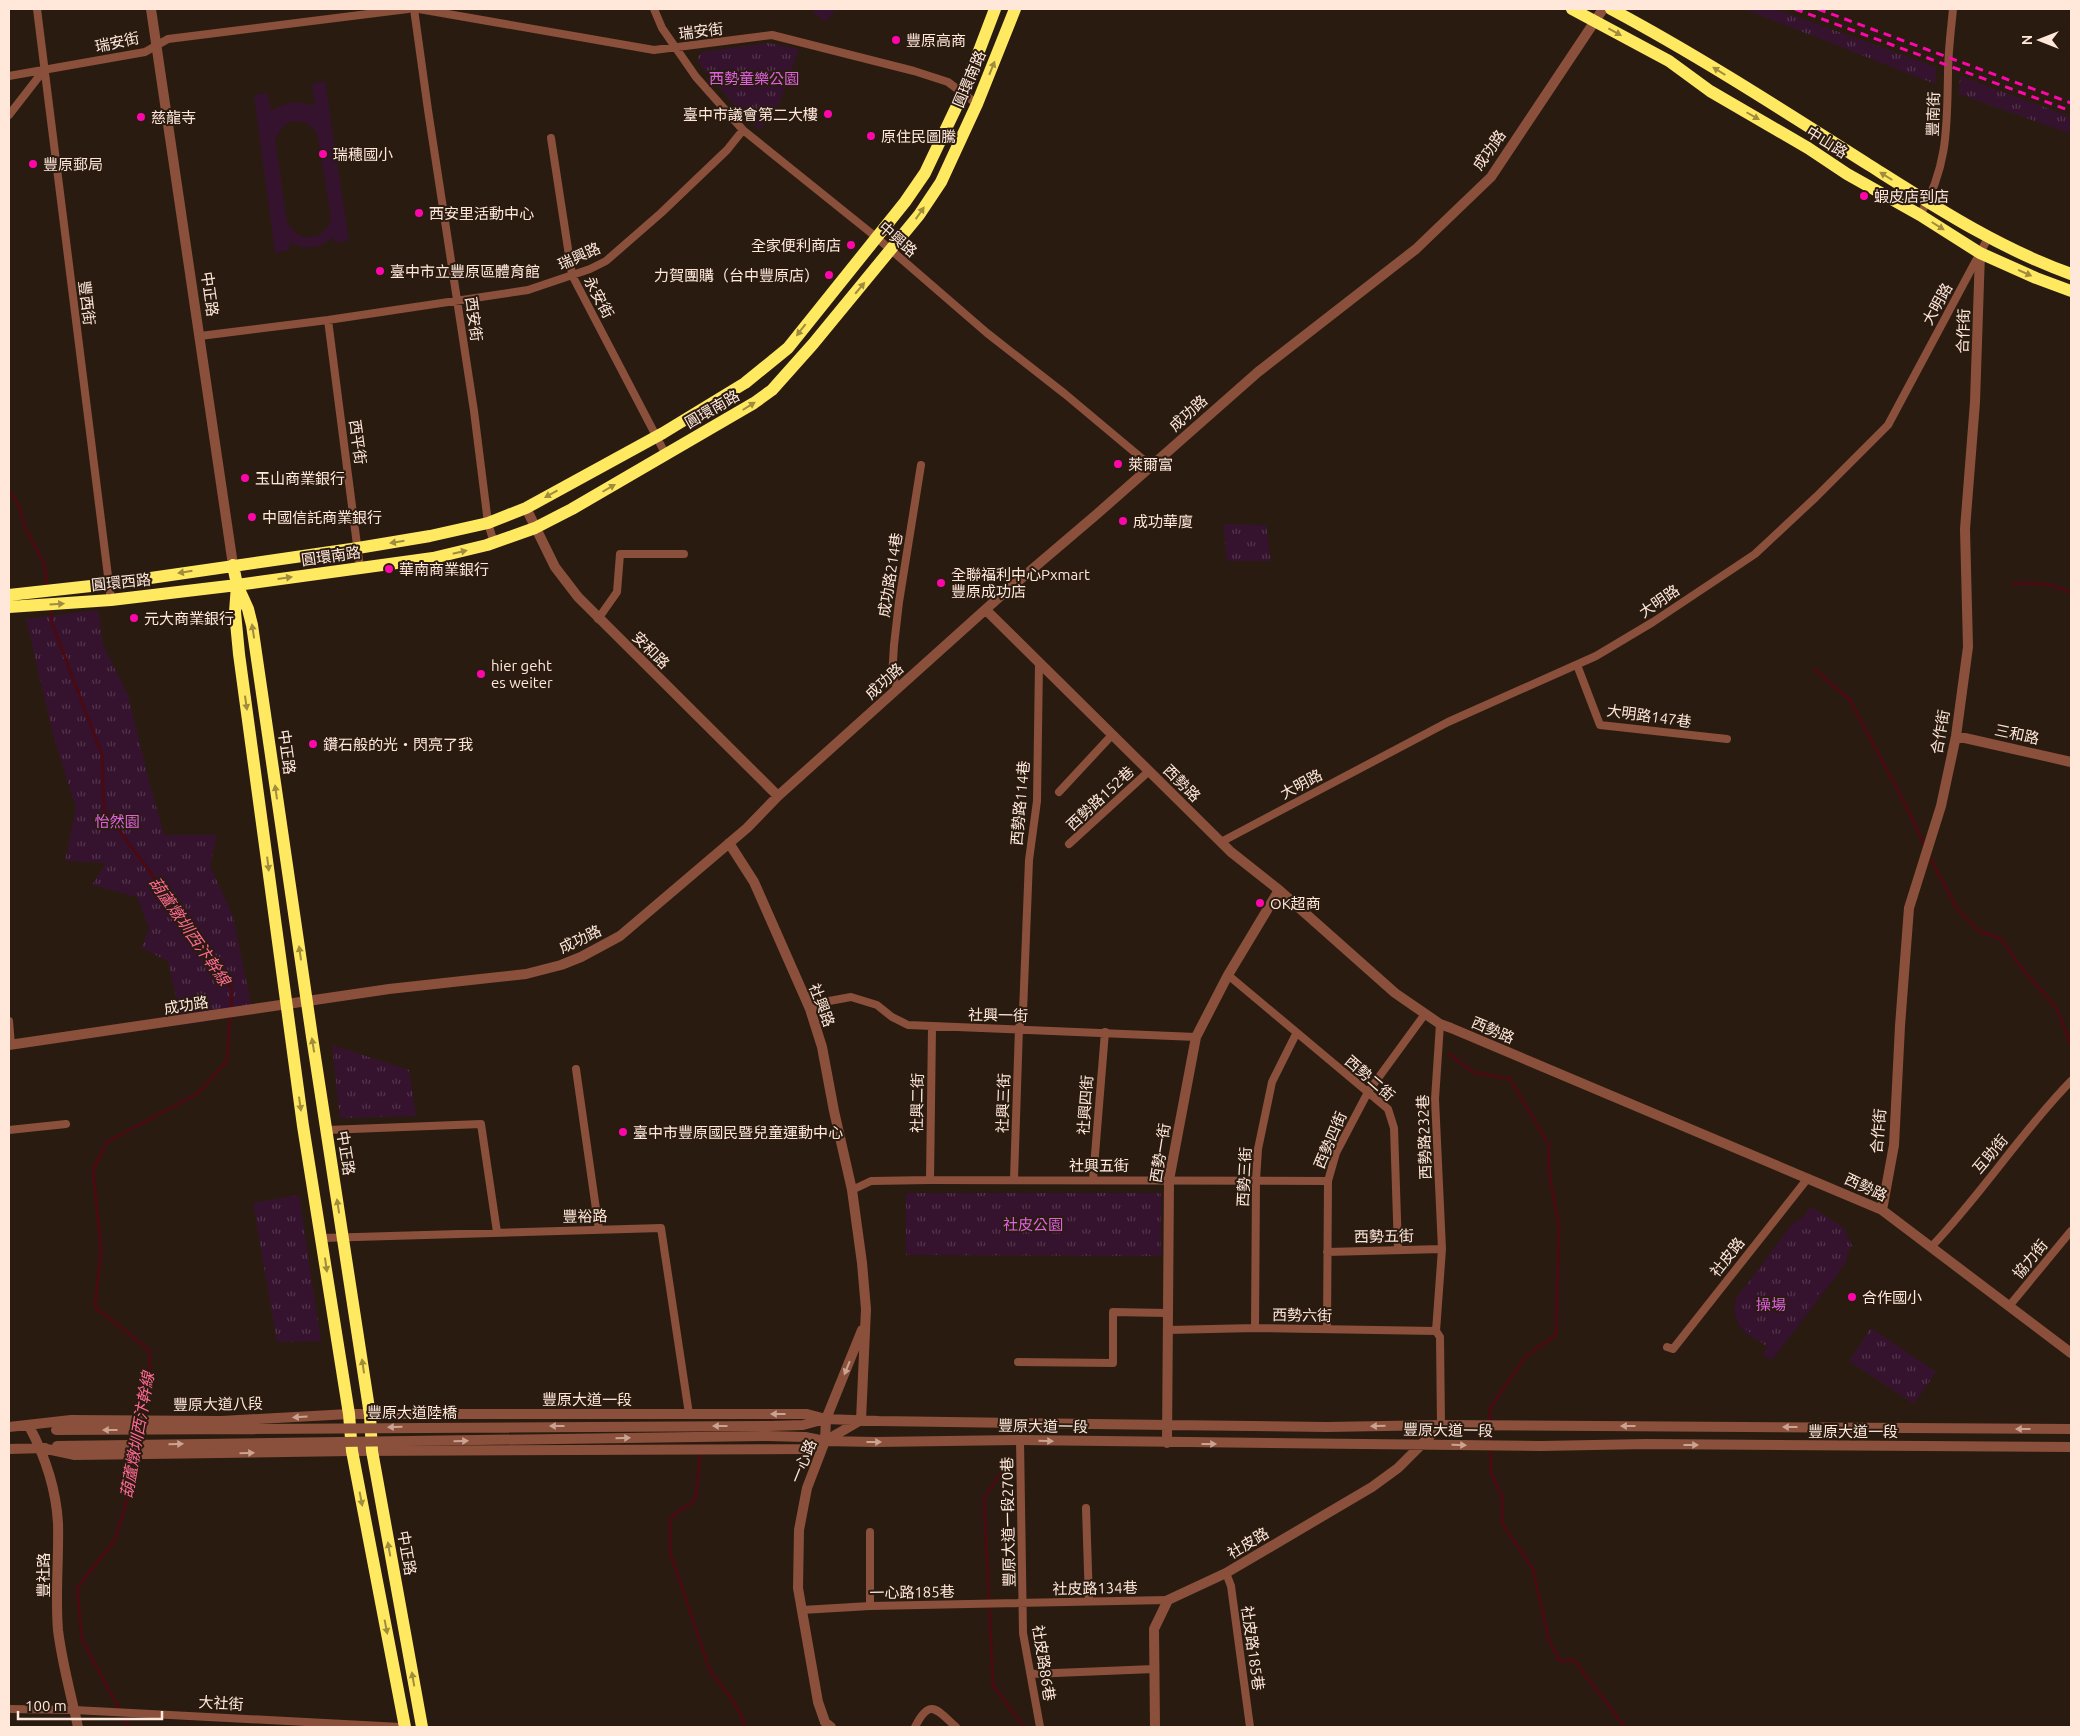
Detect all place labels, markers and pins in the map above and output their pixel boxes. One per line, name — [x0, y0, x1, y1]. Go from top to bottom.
place label: 豐原高商 — [906, 32, 966, 49]
marker: 豐原高商 — [890, 34, 902, 46]
place label: 臺中市議會第二大樓 — [683, 106, 818, 123]
marker: 臺中市議會第二大樓 — [822, 108, 834, 120]
place label: 慈龍寺 — [151, 109, 196, 126]
marker: 慈龍寺 — [135, 111, 147, 123]
place label: 原住民圖騰 — [881, 128, 956, 145]
marker: 原住民圖騰 — [865, 130, 877, 142]
place label: 瑞穗國小 — [333, 146, 393, 163]
marker: 瑞穗國小 — [317, 148, 329, 160]
place label: 豐原郵局 — [43, 156, 103, 173]
marker: 豐原郵局 — [27, 158, 39, 170]
place label: 蝦皮店到店 — [1874, 188, 1949, 205]
marker: 蝦皮店到店 — [1858, 190, 1870, 202]
place label: 西安里活動中心 — [429, 205, 534, 222]
marker: 西安里活動中心 — [413, 207, 425, 219]
place label: 全家便利商店 — [751, 237, 841, 254]
marker: 全家便利商店 — [845, 239, 857, 251]
place label: 臺中市立豐原區體育館 — [390, 263, 540, 280]
marker: 臺中市立豐原區體育館 — [374, 265, 386, 277]
place label: 力賀團購（台中豐原店） — [654, 267, 819, 284]
marker: 力賀團購（台中豐原店） — [823, 269, 835, 281]
place label: 萊爾富 — [1128, 456, 1173, 473]
marker: 萊爾富 — [1112, 458, 1124, 470]
place label: 玉山商業銀行 — [255, 470, 345, 487]
marker: 玉山商業銀行 — [239, 472, 251, 484]
place label: 中國信託商業銀行 — [262, 509, 382, 526]
marker: 中國信託商業銀行 — [246, 511, 258, 523]
place label: 成功華廈 — [1133, 513, 1193, 530]
marker: 成功華廈 — [1117, 515, 1129, 527]
place label: 華南商業銀行 — [399, 561, 489, 578]
marker: 華南商業銀行 — [383, 563, 395, 575]
place label: 全聯福利中心Pxmart 豐原成功店 — [951, 566, 1090, 600]
marker: 全聯福利中心Pxmart 豐原成功店 — [935, 577, 947, 589]
place label: 元大商業銀行 — [144, 610, 234, 627]
marker: 元大商業銀行 — [128, 612, 140, 624]
place label: hier geht es weiter — [491, 657, 553, 691]
marker: hier geht es weiter — [475, 668, 487, 680]
place label: 鑽石般的光‧閃亮了我 — [323, 736, 473, 753]
marker: 鑽石般的光‧閃亮了我 — [307, 738, 319, 750]
place label: OK超商 — [1270, 895, 1321, 912]
marker: OK超商 — [1254, 897, 1266, 909]
place label: 臺中市豐原國民暨兒童運動中心 — [633, 1124, 843, 1141]
marker: 臺中市豐原國民暨兒童運動中心 — [617, 1126, 629, 1138]
place label: 合作國小 — [1862, 1289, 1922, 1306]
marker: 合作國小 — [1846, 1291, 1858, 1303]

